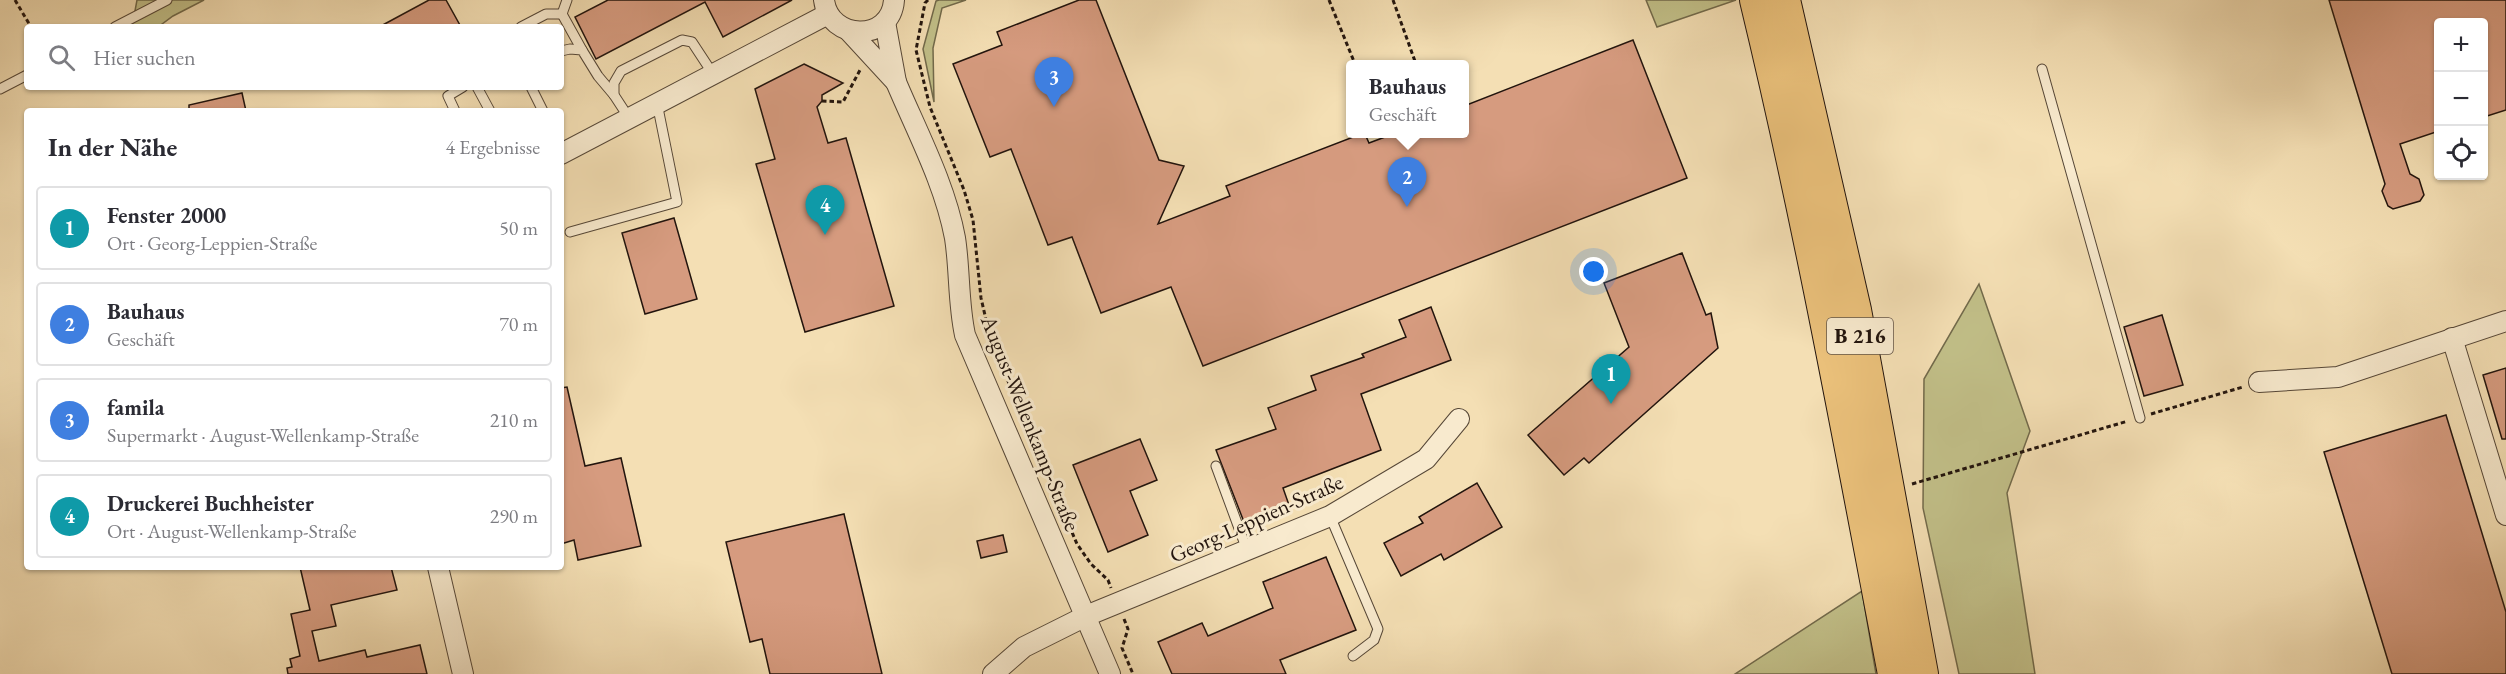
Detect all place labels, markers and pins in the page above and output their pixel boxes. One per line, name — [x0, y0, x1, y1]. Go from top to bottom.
pin: 3 — [1034, 57, 1074, 107]
pin: 2 — [1388, 158, 1426, 207]
pin: 4 — [806, 186, 844, 235]
pin: 1 — [1592, 354, 1630, 404]

